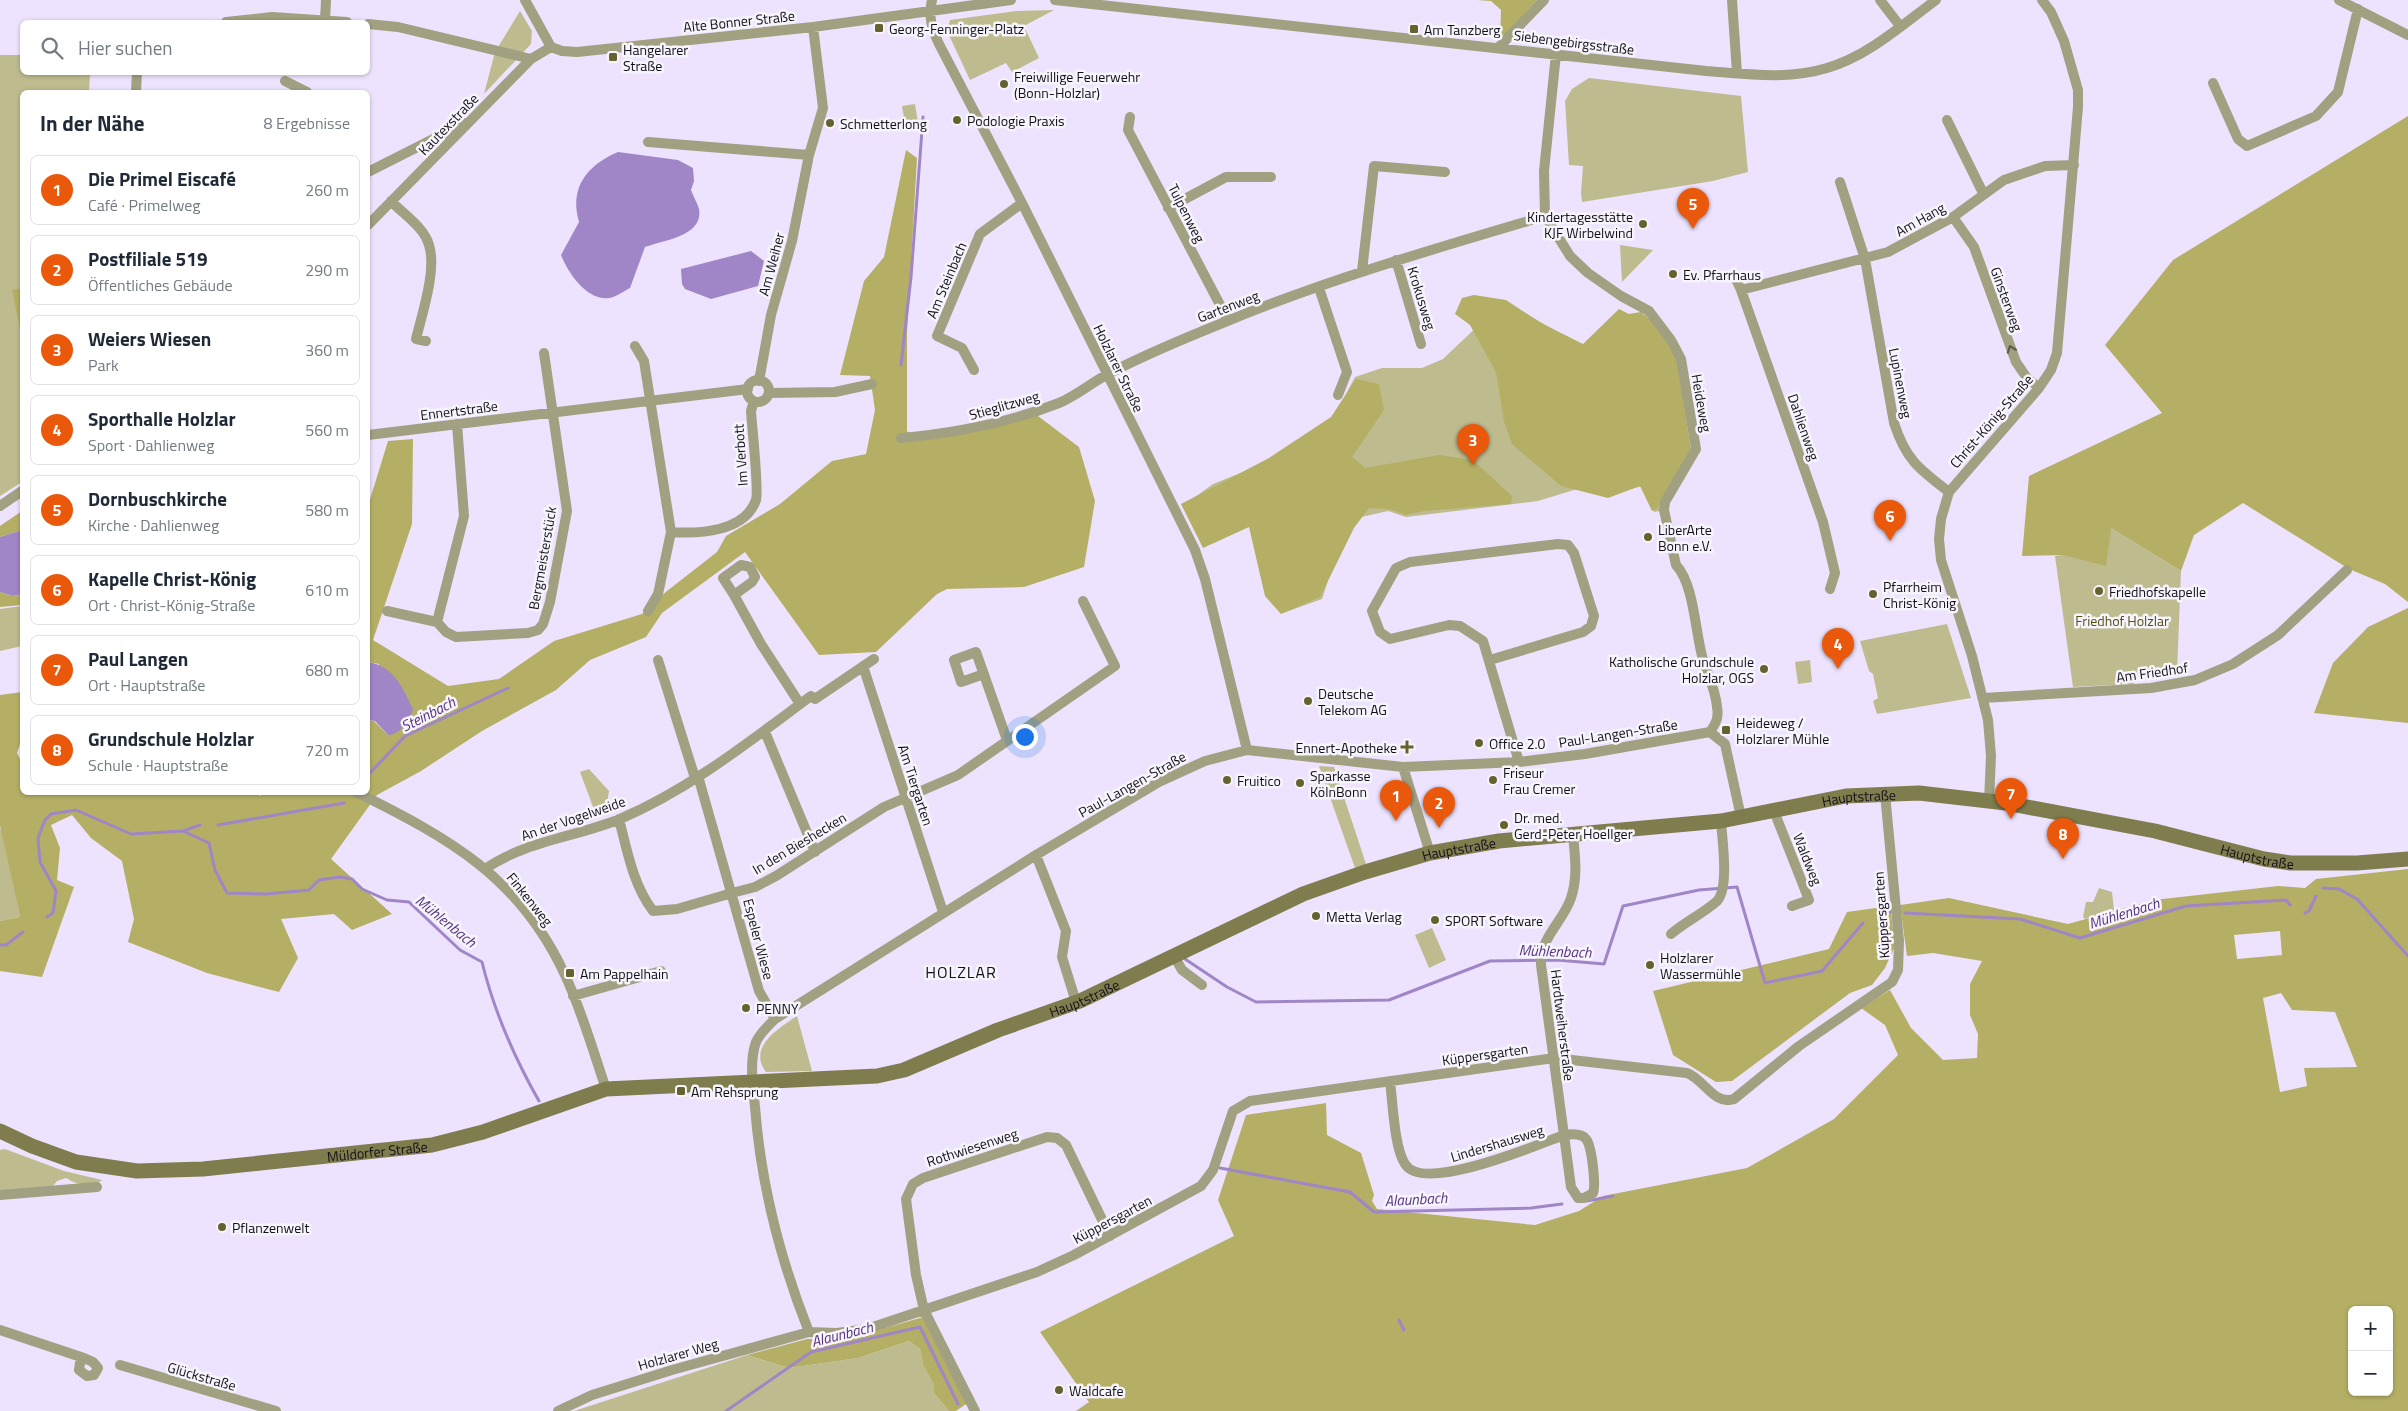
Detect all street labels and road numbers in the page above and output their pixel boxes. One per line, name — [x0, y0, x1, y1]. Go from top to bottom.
street label: Alte Bonner Straße — [682, 5, 796, 37]
street label: Siebengebirgsstraße — [1513, 24, 1635, 60]
street label: Kautexstraße — [413, 88, 483, 160]
street label: Tulpenweg — [1163, 180, 1211, 246]
street label: Am Hang — [1891, 197, 1949, 241]
street label: Am Weiher — [752, 230, 790, 298]
street label: Am Steinbach — [920, 239, 972, 321]
street label: Krokusweg — [1402, 264, 1442, 332]
street label: Ginsterweg — [1986, 264, 2028, 334]
street label: Gartenweg — [1194, 285, 1262, 327]
street label: Holzlarer Straße — [1089, 320, 1149, 416]
street label: Lupinenweg — [1884, 346, 1918, 420]
street label: Christ-König-Straße — [1944, 370, 2038, 472]
street label: Heideweg — [1687, 372, 1717, 434]
street label: Stieglitzweg — [966, 385, 1042, 425]
street label: Dahlienweg — [1783, 391, 1825, 463]
street label: Ennertstraße — [419, 395, 499, 425]
street label: Im Verbott — [727, 423, 753, 487]
street label: Bergmeisterstück — [523, 504, 561, 611]
street label: Am Friedhof — [2115, 657, 2190, 687]
street label: Paul-Langen-Straße — [1557, 713, 1679, 753]
street label: Am Tiergarten — [893, 742, 939, 828]
street label: Paul-Langen-Straße — [1074, 746, 1190, 822]
street label: Hauptstraße — [1820, 783, 1896, 811]
street label: An der Vogelweide — [518, 790, 628, 846]
street label: In den Bieshecken — [748, 807, 850, 879]
street label: Waldweg — [1788, 830, 1828, 888]
street label: Hauptstraße — [1419, 831, 1497, 865]
street label: Hauptstraße — [2218, 838, 2294, 874]
street label: Finkenweg — [502, 868, 558, 930]
street label: Küppersgarten — [1867, 871, 1895, 959]
street label: Espeler Wiese — [738, 896, 780, 982]
street label: Hardtweiherstraße — [1546, 968, 1580, 1082]
street label: Hauptstraße — [1046, 973, 1123, 1022]
street label: Küppersgarten — [1441, 1038, 1529, 1070]
street label: Lindershausweg — [1448, 1119, 1546, 1167]
street label: Rothwiesenweg — [924, 1122, 1020, 1172]
street label: Müldorfer Straße — [326, 1135, 429, 1166]
street label: Küppersgarten — [1069, 1189, 1155, 1249]
street label: Holzlarer Weg — [635, 1333, 721, 1375]
street label: Glückstraße — [165, 1356, 239, 1396]

